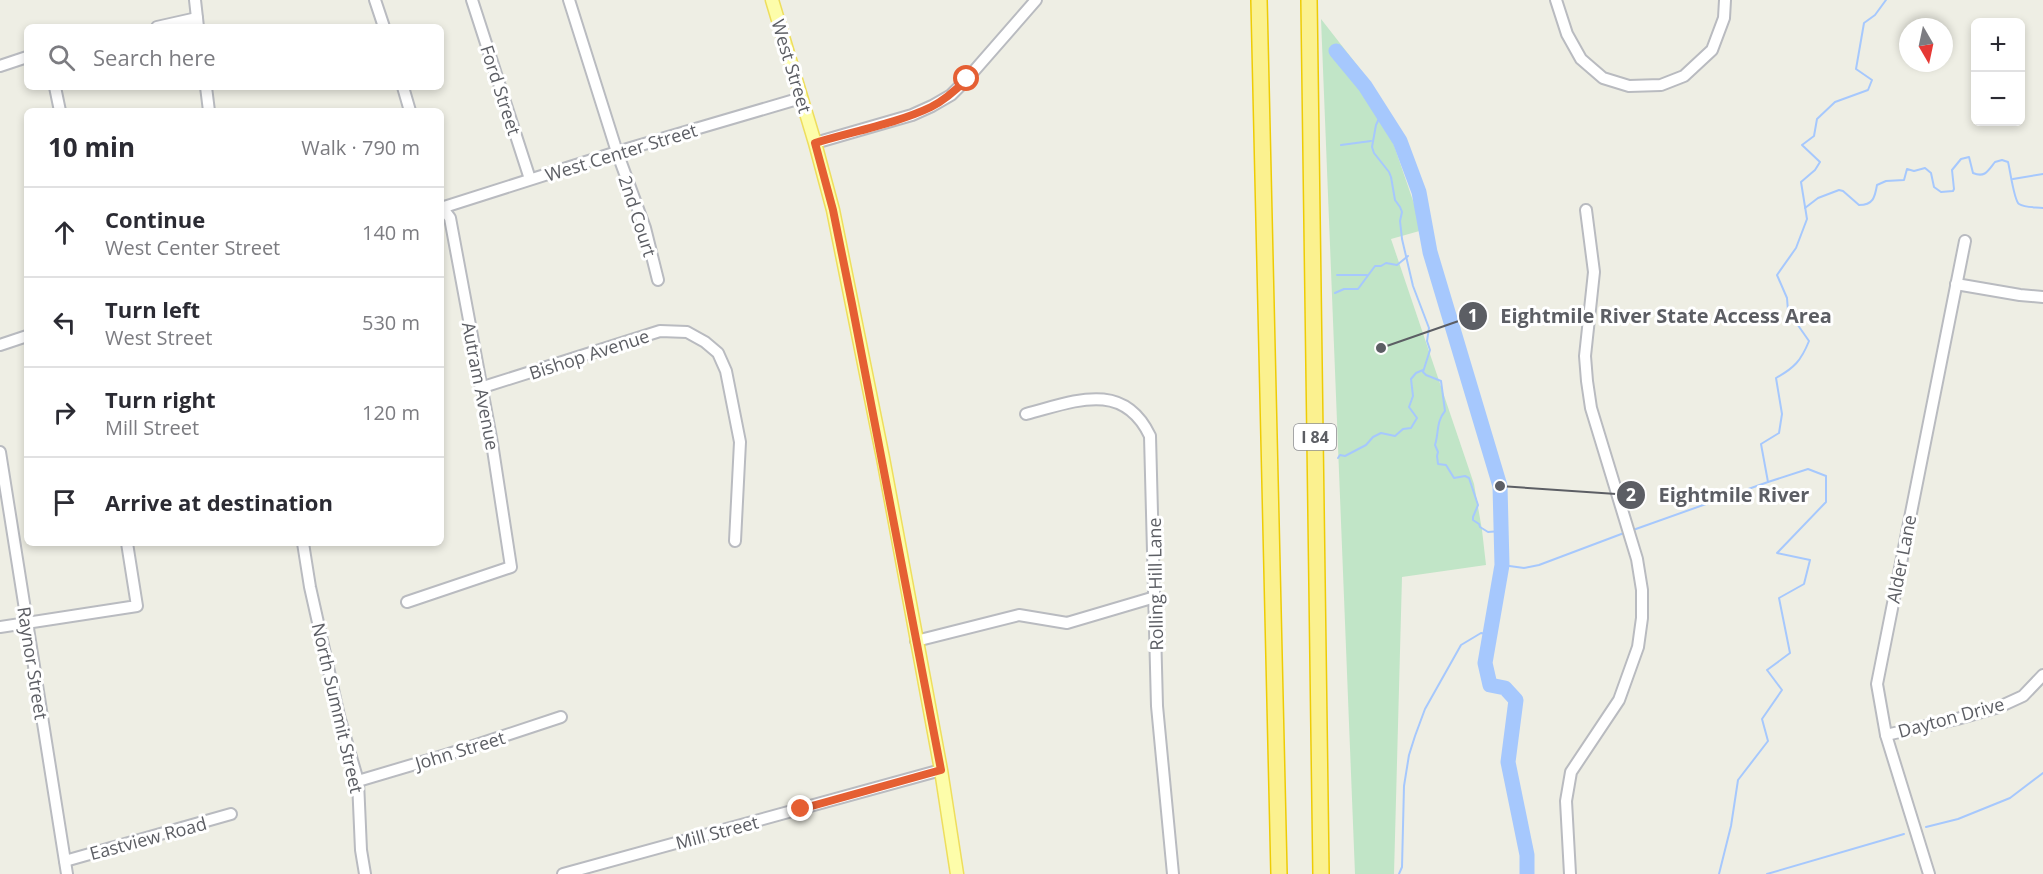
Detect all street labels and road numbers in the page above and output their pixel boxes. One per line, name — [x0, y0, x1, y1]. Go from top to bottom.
street label: West Street — [766, 16, 818, 116]
street label: Ford Street — [475, 42, 527, 138]
street label: West Center Street — [542, 117, 700, 187]
street label: 2nd Court — [614, 172, 662, 260]
street label: Autram Avenue — [457, 320, 505, 452]
street label: Bishop Avenue — [526, 323, 652, 385]
road number: I 84 — [1294, 424, 1336, 450]
street label: Alder Lane — [1881, 513, 1921, 605]
street label: Rolling Hill Lane — [1142, 517, 1168, 651]
street label: Raynor Street — [12, 605, 54, 721]
street label: North Summit Street — [307, 621, 369, 795]
street label: Dayton Drive — [1895, 691, 2007, 743]
street label: John Street — [410, 725, 508, 776]
street label: Mill Street — [673, 809, 761, 855]
street label: Eastview Road — [87, 811, 209, 865]

